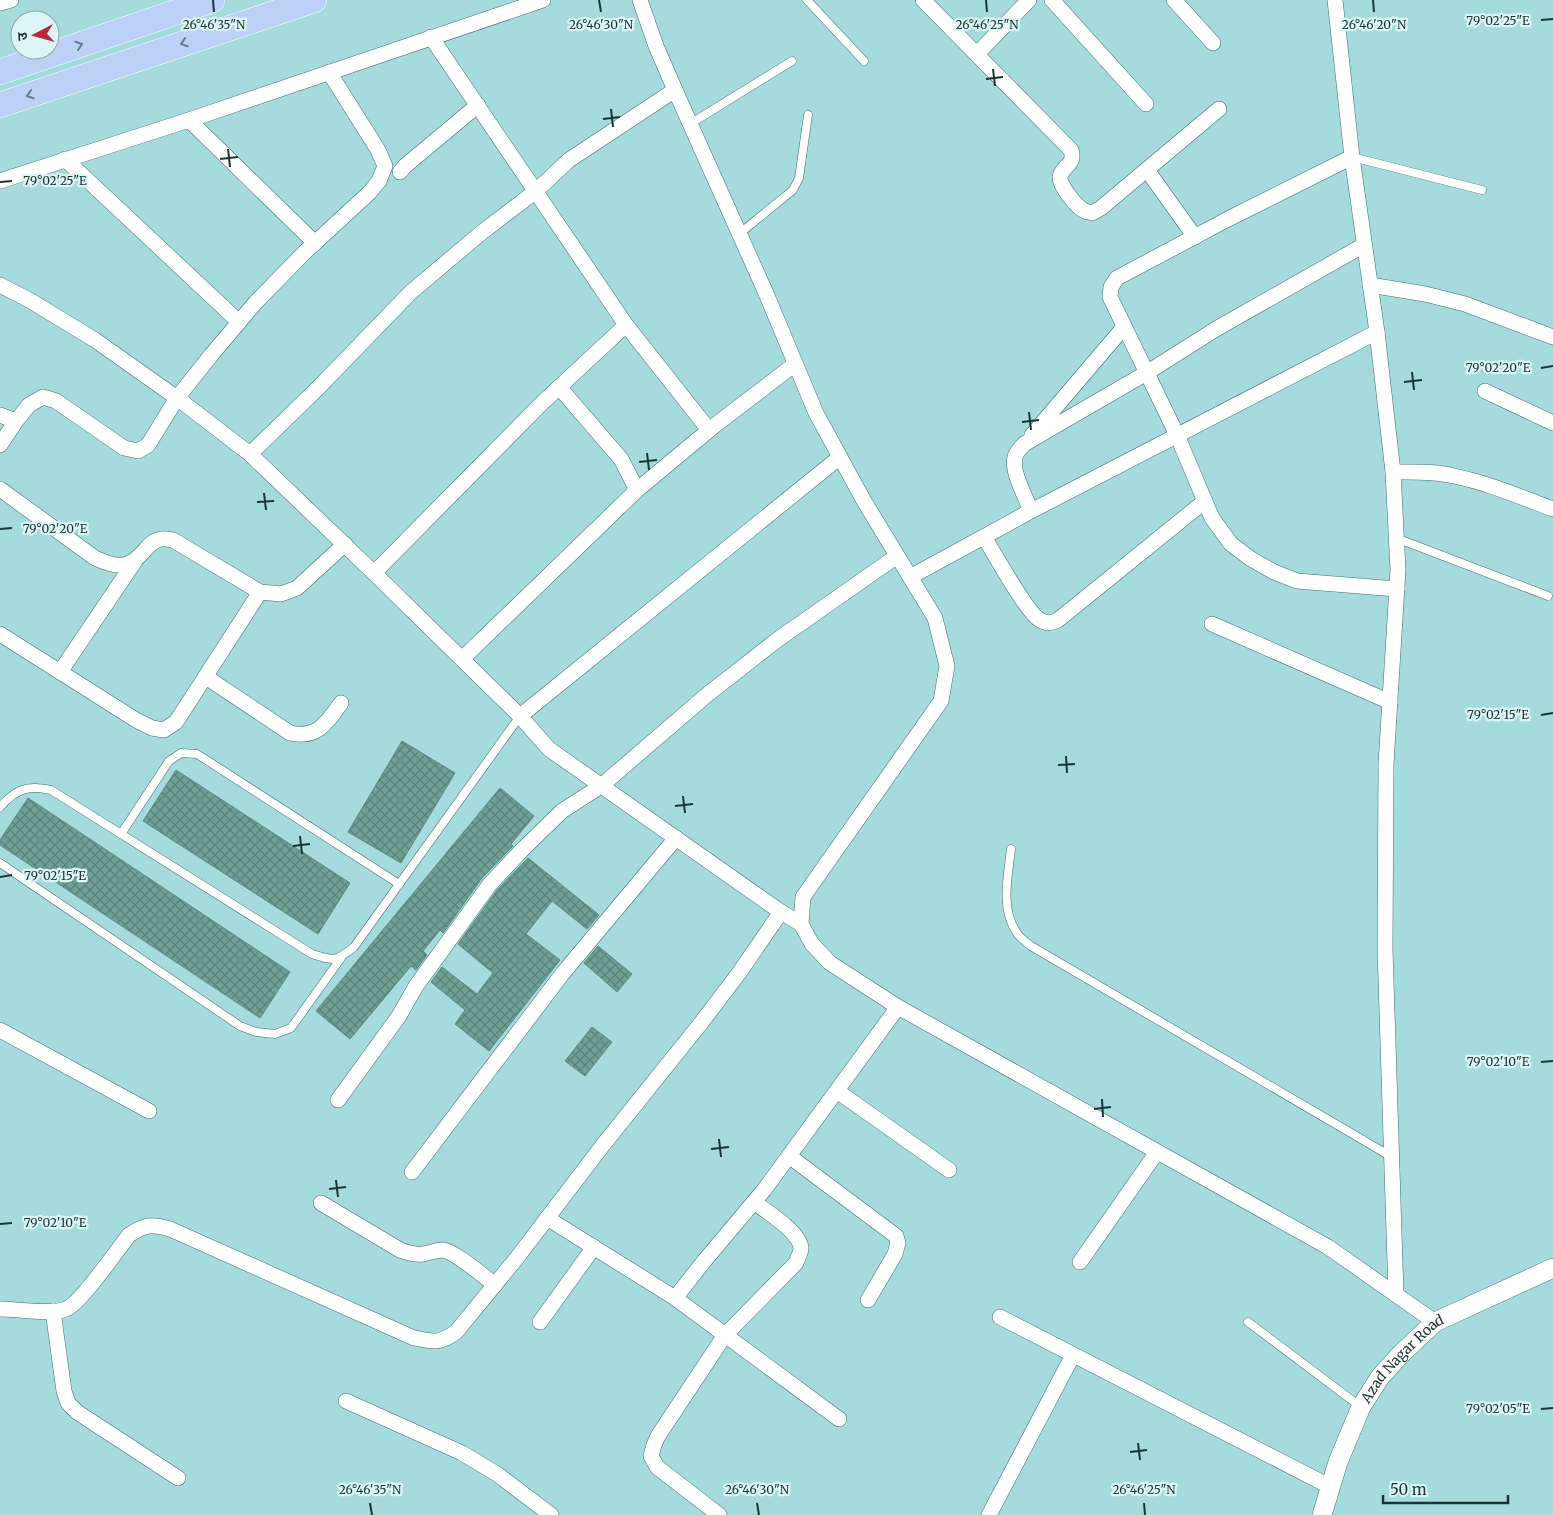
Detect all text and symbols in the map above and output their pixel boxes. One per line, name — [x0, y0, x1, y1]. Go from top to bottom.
north arrow — [10, 10, 60, 60]
text: 79°02'25"E — [1466, 13, 1530, 28]
text: 26°46'35"N — [183, 17, 246, 32]
text: 26°46'30"N — [569, 17, 634, 32]
text: 26°46'25"N — [955, 17, 1019, 32]
text: 26°46'20"N — [1342, 17, 1407, 32]
text: उ — [13, 31, 31, 41]
one-way arrow — [181, 37, 189, 47]
one-way arrow — [75, 41, 83, 51]
one-way arrow — [27, 89, 35, 99]
text: 79°02'25"E — [23, 173, 87, 188]
text: 79°02'20"E — [1466, 360, 1531, 375]
text: 79°02'20"E — [23, 521, 88, 536]
text: 79°02'15"E — [1467, 707, 1529, 722]
text: 79°02'15"E — [24, 868, 86, 883]
text: 79°02'10"E — [1467, 1054, 1530, 1069]
text: 79°02'10"E — [24, 1215, 87, 1230]
street label: Azad Nagar Road — [1356, 1310, 1447, 1407]
text: 79°02'05"E — [1466, 1401, 1530, 1416]
scale bar — [1383, 1472, 1508, 1504]
text: 50 m — [1390, 1480, 1427, 1499]
text: 26°46'35"N — [339, 1482, 402, 1497]
text: 26°46'30"N — [725, 1482, 790, 1497]
text: 26°46'25"N — [1112, 1482, 1176, 1497]

